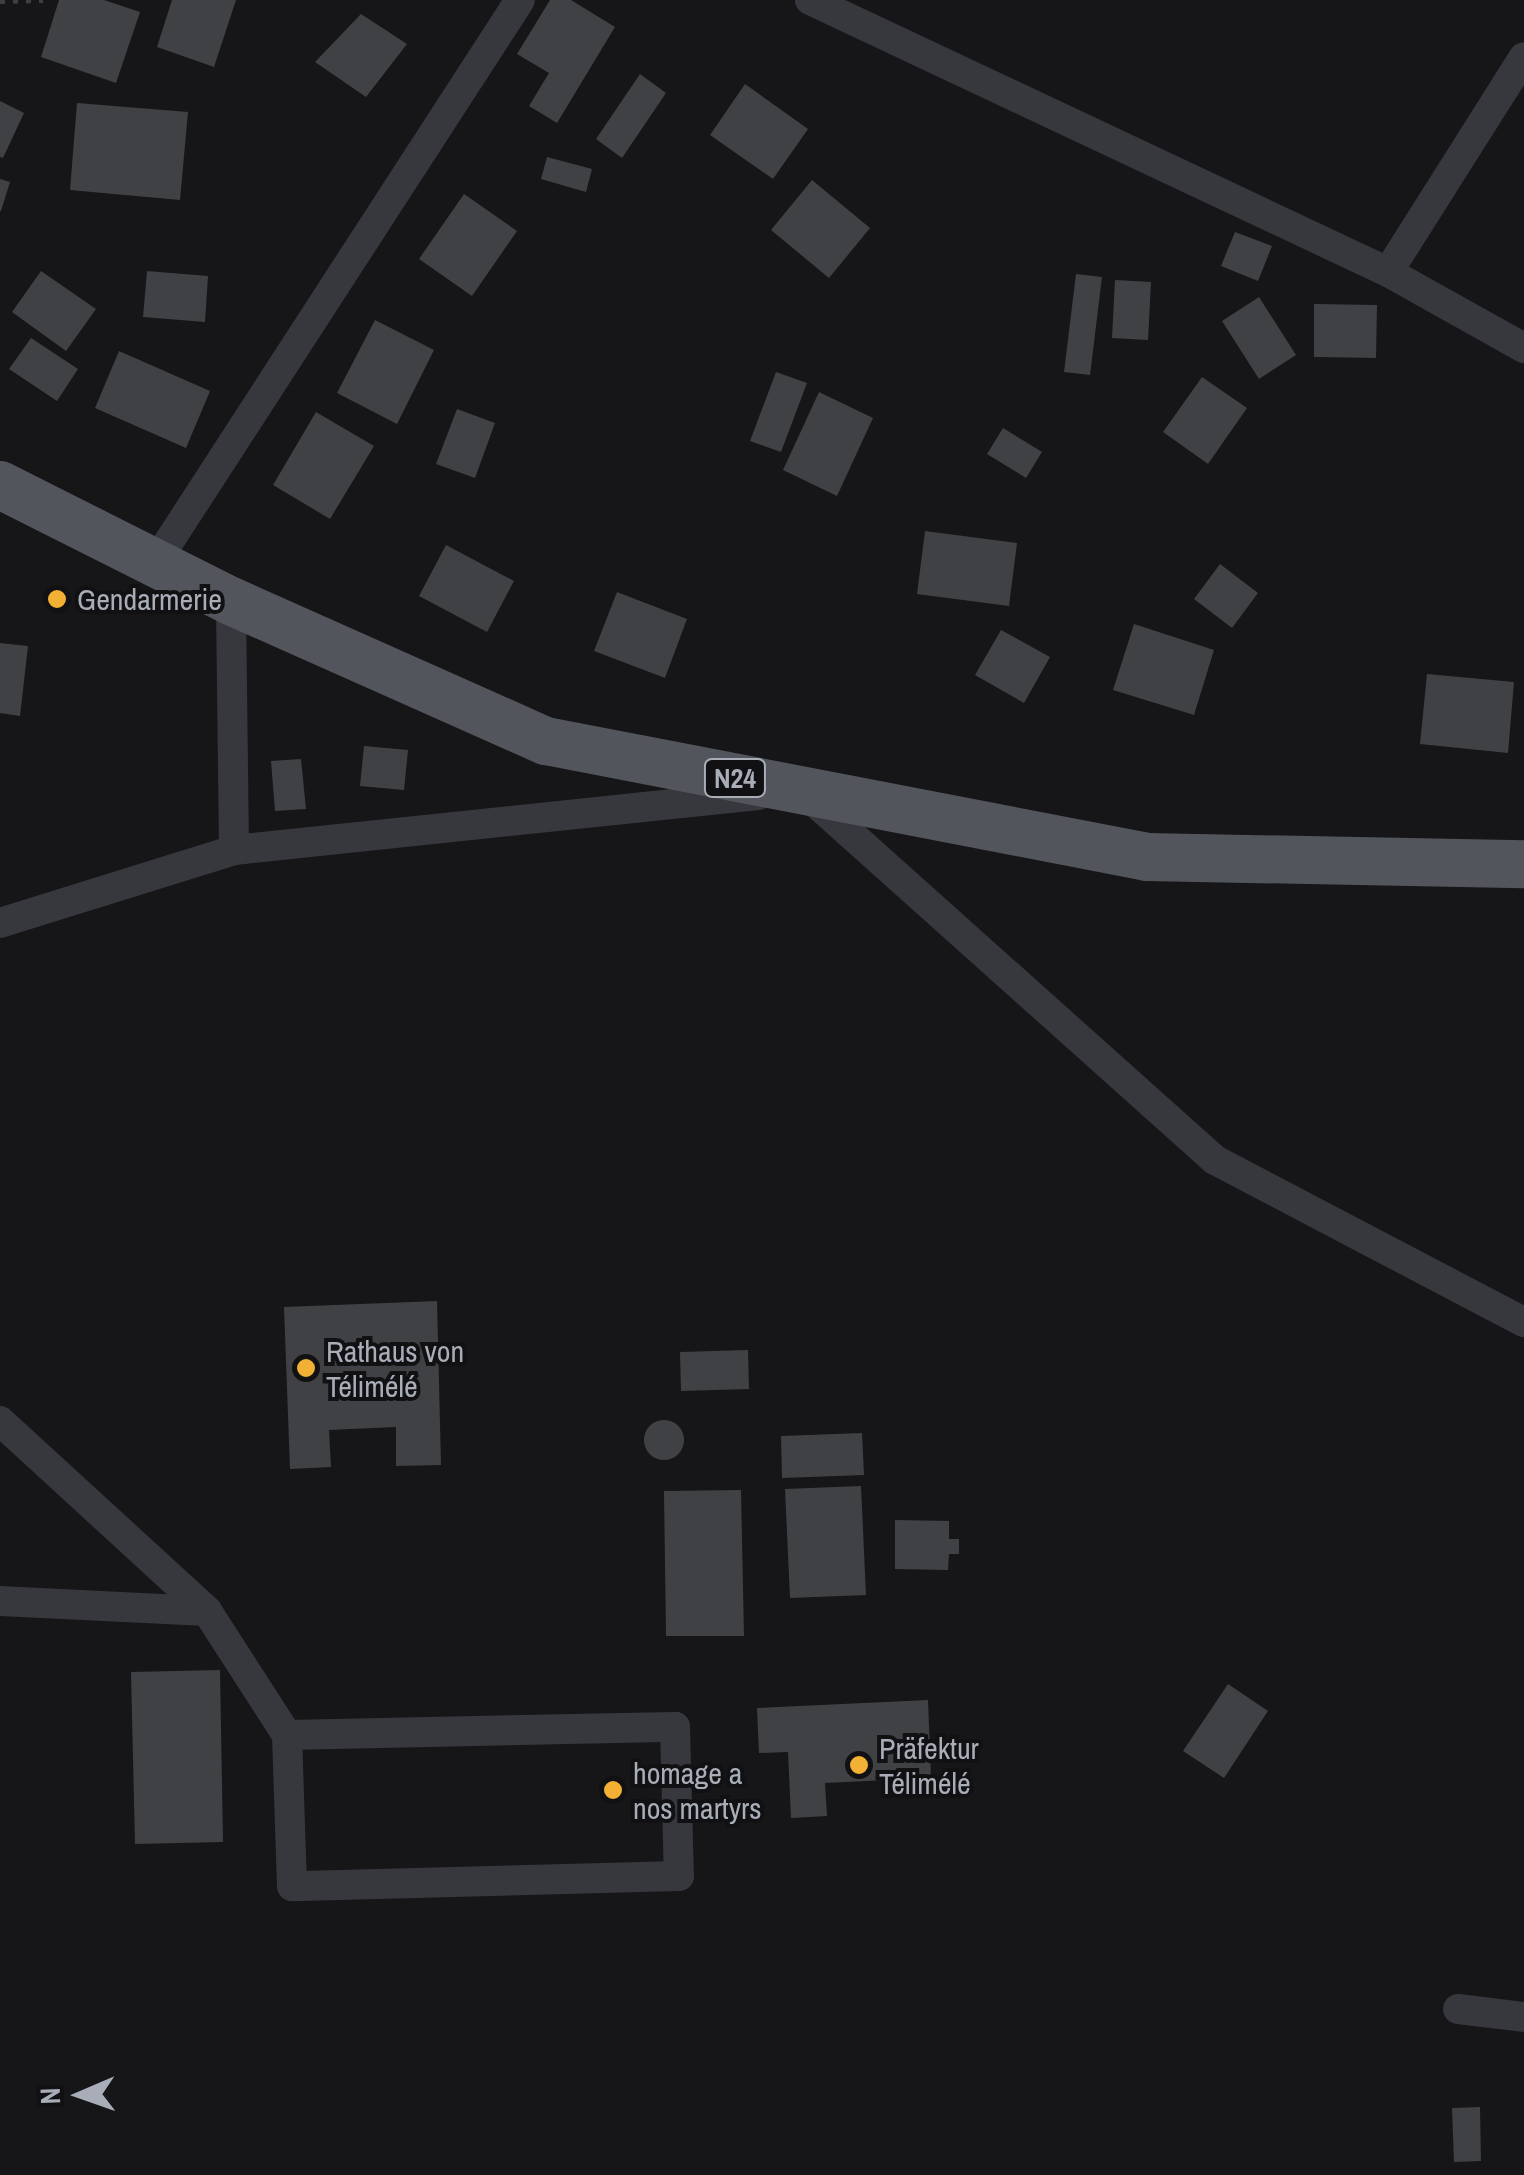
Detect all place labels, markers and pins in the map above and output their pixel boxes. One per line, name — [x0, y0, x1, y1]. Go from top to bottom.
place label: Gendarmerie — [77, 581, 222, 617]
marker: Gendarmerie — [46, 588, 68, 610]
place label: Rathaus von Télimélé — [326, 1333, 464, 1404]
marker: Rathaus von Télimélé — [295, 1357, 317, 1379]
place label: Präfektur Télimélé — [879, 1730, 979, 1800]
marker: Präfektur Télimélé — [848, 1754, 870, 1776]
place label: homage a nos martyrs — [633, 1755, 761, 1826]
marker: homage a nos martyrs — [602, 1779, 624, 1801]

